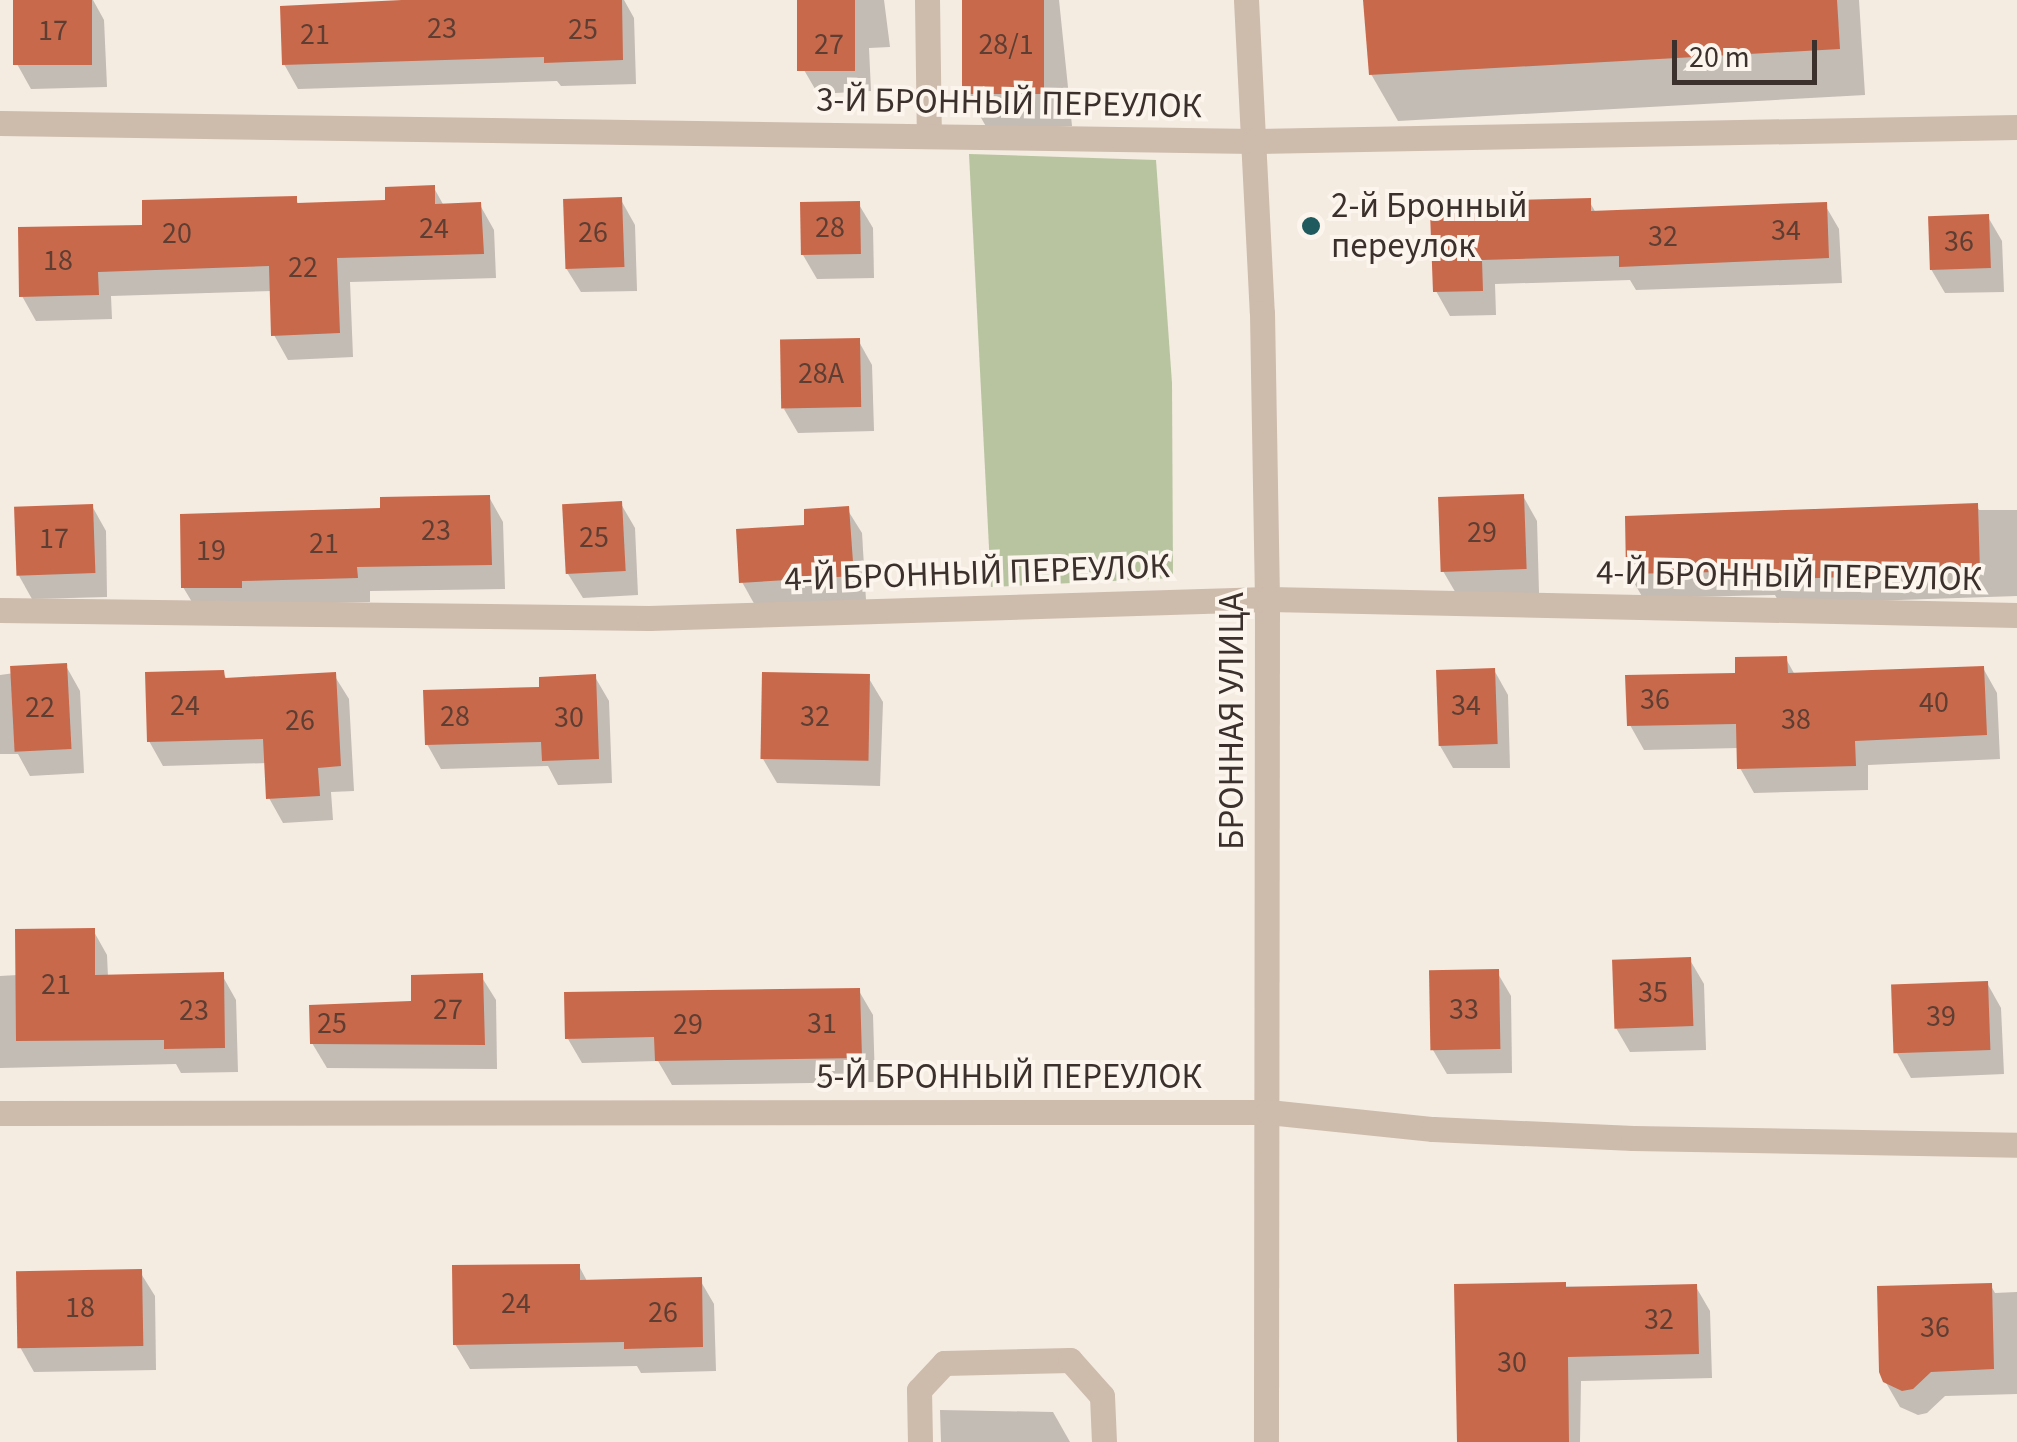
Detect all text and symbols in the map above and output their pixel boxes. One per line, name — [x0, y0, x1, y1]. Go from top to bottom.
house number: 23 — [427, 11, 457, 47]
house number: 25 — [568, 12, 598, 48]
house number: 17 — [38, 13, 68, 49]
house number: 21 — [300, 17, 330, 53]
scale bar — [1677, 20, 1822, 82]
house number: 27 — [814, 27, 844, 63]
house number: 28/1 — [978, 27, 1034, 63]
text: 20 m — [1689, 36, 1750, 79]
street label: 3-Й БРОННЫЙ ПЕРЕУЛОК — [816, 79, 1202, 127]
place label: 2-й Бронный переулок — [1331, 185, 1527, 267]
house number: 28 — [815, 210, 845, 246]
house number: 24 — [419, 211, 449, 247]
house number: 34 — [1771, 213, 1801, 249]
house number: 26 — [578, 215, 608, 251]
marker: 2-й Бронный переулок — [1300, 215, 1322, 237]
house number: 20 — [162, 216, 192, 252]
house number: 32 — [1648, 219, 1678, 255]
house number: 36 — [1944, 224, 1974, 260]
house number: 18 — [43, 243, 73, 279]
house number: 22 — [288, 250, 318, 286]
house number: 28А — [798, 356, 844, 392]
house number: 23 — [421, 513, 451, 549]
house number: 29 — [1467, 515, 1497, 551]
house number: 25 — [579, 520, 609, 556]
house number: 17 — [39, 521, 69, 557]
house number: 21 — [309, 526, 339, 562]
house number: 19 — [196, 533, 226, 569]
street label: 4-Й БРОННЫЙ ПЕРЕУЛОК — [784, 545, 1170, 601]
street label: 4-Й БРОННЫЙ ПЕРЕУЛОК — [1596, 552, 1982, 600]
street label: БРОННАЯ УЛИЦА — [1211, 592, 1253, 850]
house number: 36 — [1640, 682, 1670, 718]
house number: 40 — [1919, 685, 1949, 721]
house number: 24 — [170, 688, 200, 724]
house number: 34 — [1451, 688, 1481, 724]
house number: 22 — [25, 690, 55, 726]
house number: 28 — [440, 699, 470, 735]
house number: 32 — [800, 699, 830, 735]
house number: 30 — [554, 700, 584, 736]
house number: 38 — [1781, 702, 1811, 738]
house number: 26 — [285, 703, 315, 739]
house number: 21 — [41, 967, 71, 1003]
house number: 35 — [1638, 975, 1668, 1011]
house number: 27 — [433, 992, 463, 1028]
house number: 33 — [1449, 992, 1479, 1028]
house number: 23 — [179, 993, 209, 1029]
house number: 39 — [1926, 999, 1956, 1035]
house number: 25 — [317, 1006, 347, 1042]
house number: 31 — [807, 1006, 837, 1042]
house number: 29 — [673, 1007, 703, 1043]
street label: 5-Й БРОННЫЙ ПЕРЕУЛОК — [816, 1056, 1202, 1098]
house number: 24 — [501, 1286, 531, 1322]
house number: 18 — [65, 1290, 95, 1326]
house number: 26 — [648, 1295, 678, 1331]
house number: 32 — [1644, 1302, 1674, 1338]
house number: 36 — [1920, 1310, 1950, 1346]
house number: 30 — [1497, 1345, 1527, 1381]

